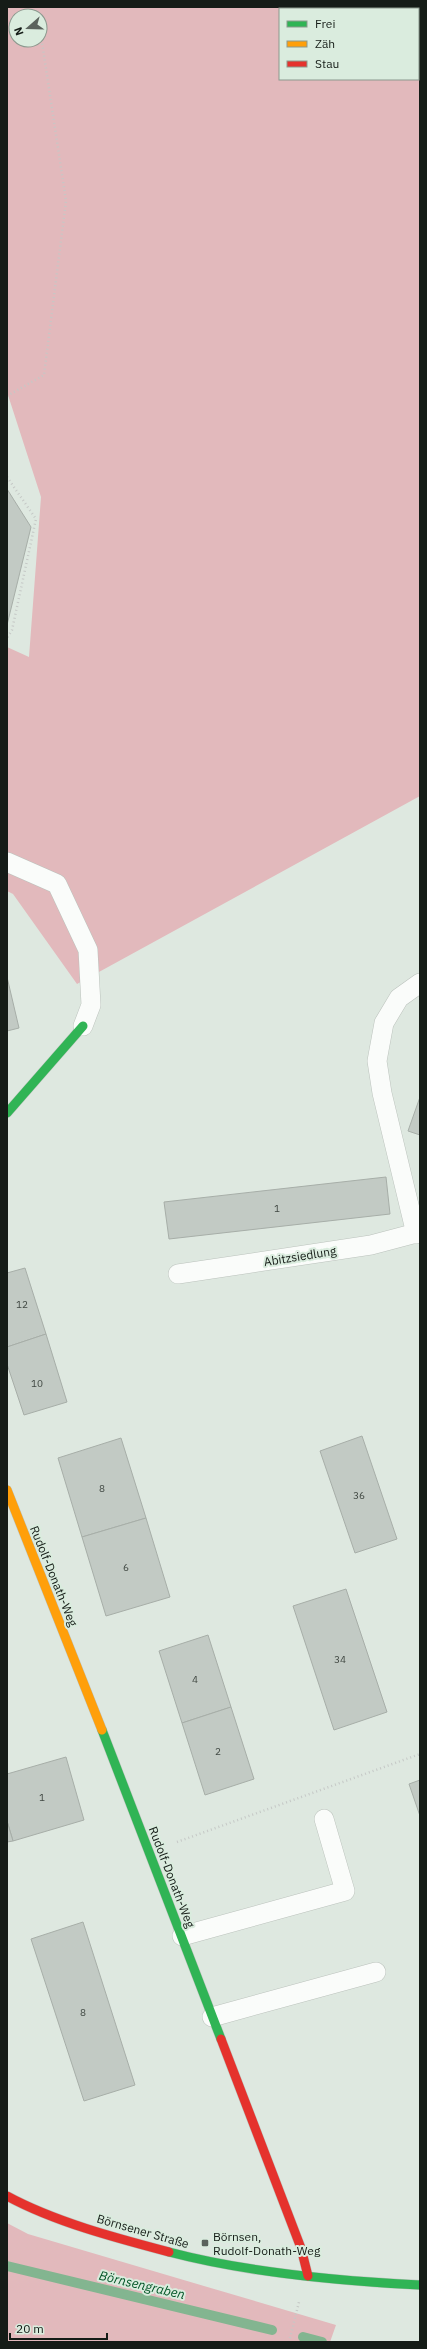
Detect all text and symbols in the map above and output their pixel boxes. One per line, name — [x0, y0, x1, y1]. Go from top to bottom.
north arrow — [8, 8, 48, 48]
legend — [279, 8, 419, 80]
text: Frei — [315, 16, 335, 31]
text: N — [11, 25, 27, 38]
text: Zäh — [315, 36, 335, 51]
text: Stau — [315, 56, 339, 71]
house number: 1 — [274, 1202, 280, 1215]
street label: Abitzsiedlung — [263, 1243, 338, 1269]
house number: 12 — [16, 1298, 28, 1311]
house number: 10 — [31, 1377, 43, 1390]
house number: 8 — [99, 1482, 105, 1495]
house number: 36 — [353, 1489, 365, 1502]
street label: Rudolf-Donath-Weg — [27, 1523, 81, 1629]
house number: 6 — [123, 1561, 129, 1574]
house number: 34 — [334, 1653, 346, 1666]
house number: 4 — [192, 1673, 198, 1686]
house number: 2 — [215, 1745, 221, 1758]
house number: 1 — [39, 1791, 45, 1804]
street label: Rudolf-Donath-Weg — [146, 1824, 198, 1930]
house number: 8 — [80, 2006, 86, 2019]
street label: Börnsener Straße — [95, 2211, 191, 2251]
place label: Börnsen, Rudolf-Donath-Weg — [213, 2229, 321, 2258]
marker: Börnsen, Rudolf-Donath-Weg — [200, 2238, 210, 2248]
water label: Börnsengraben — [97, 2267, 187, 2303]
scale bar — [10, 2315, 107, 2341]
text: 20 m — [16, 2321, 44, 2336]

